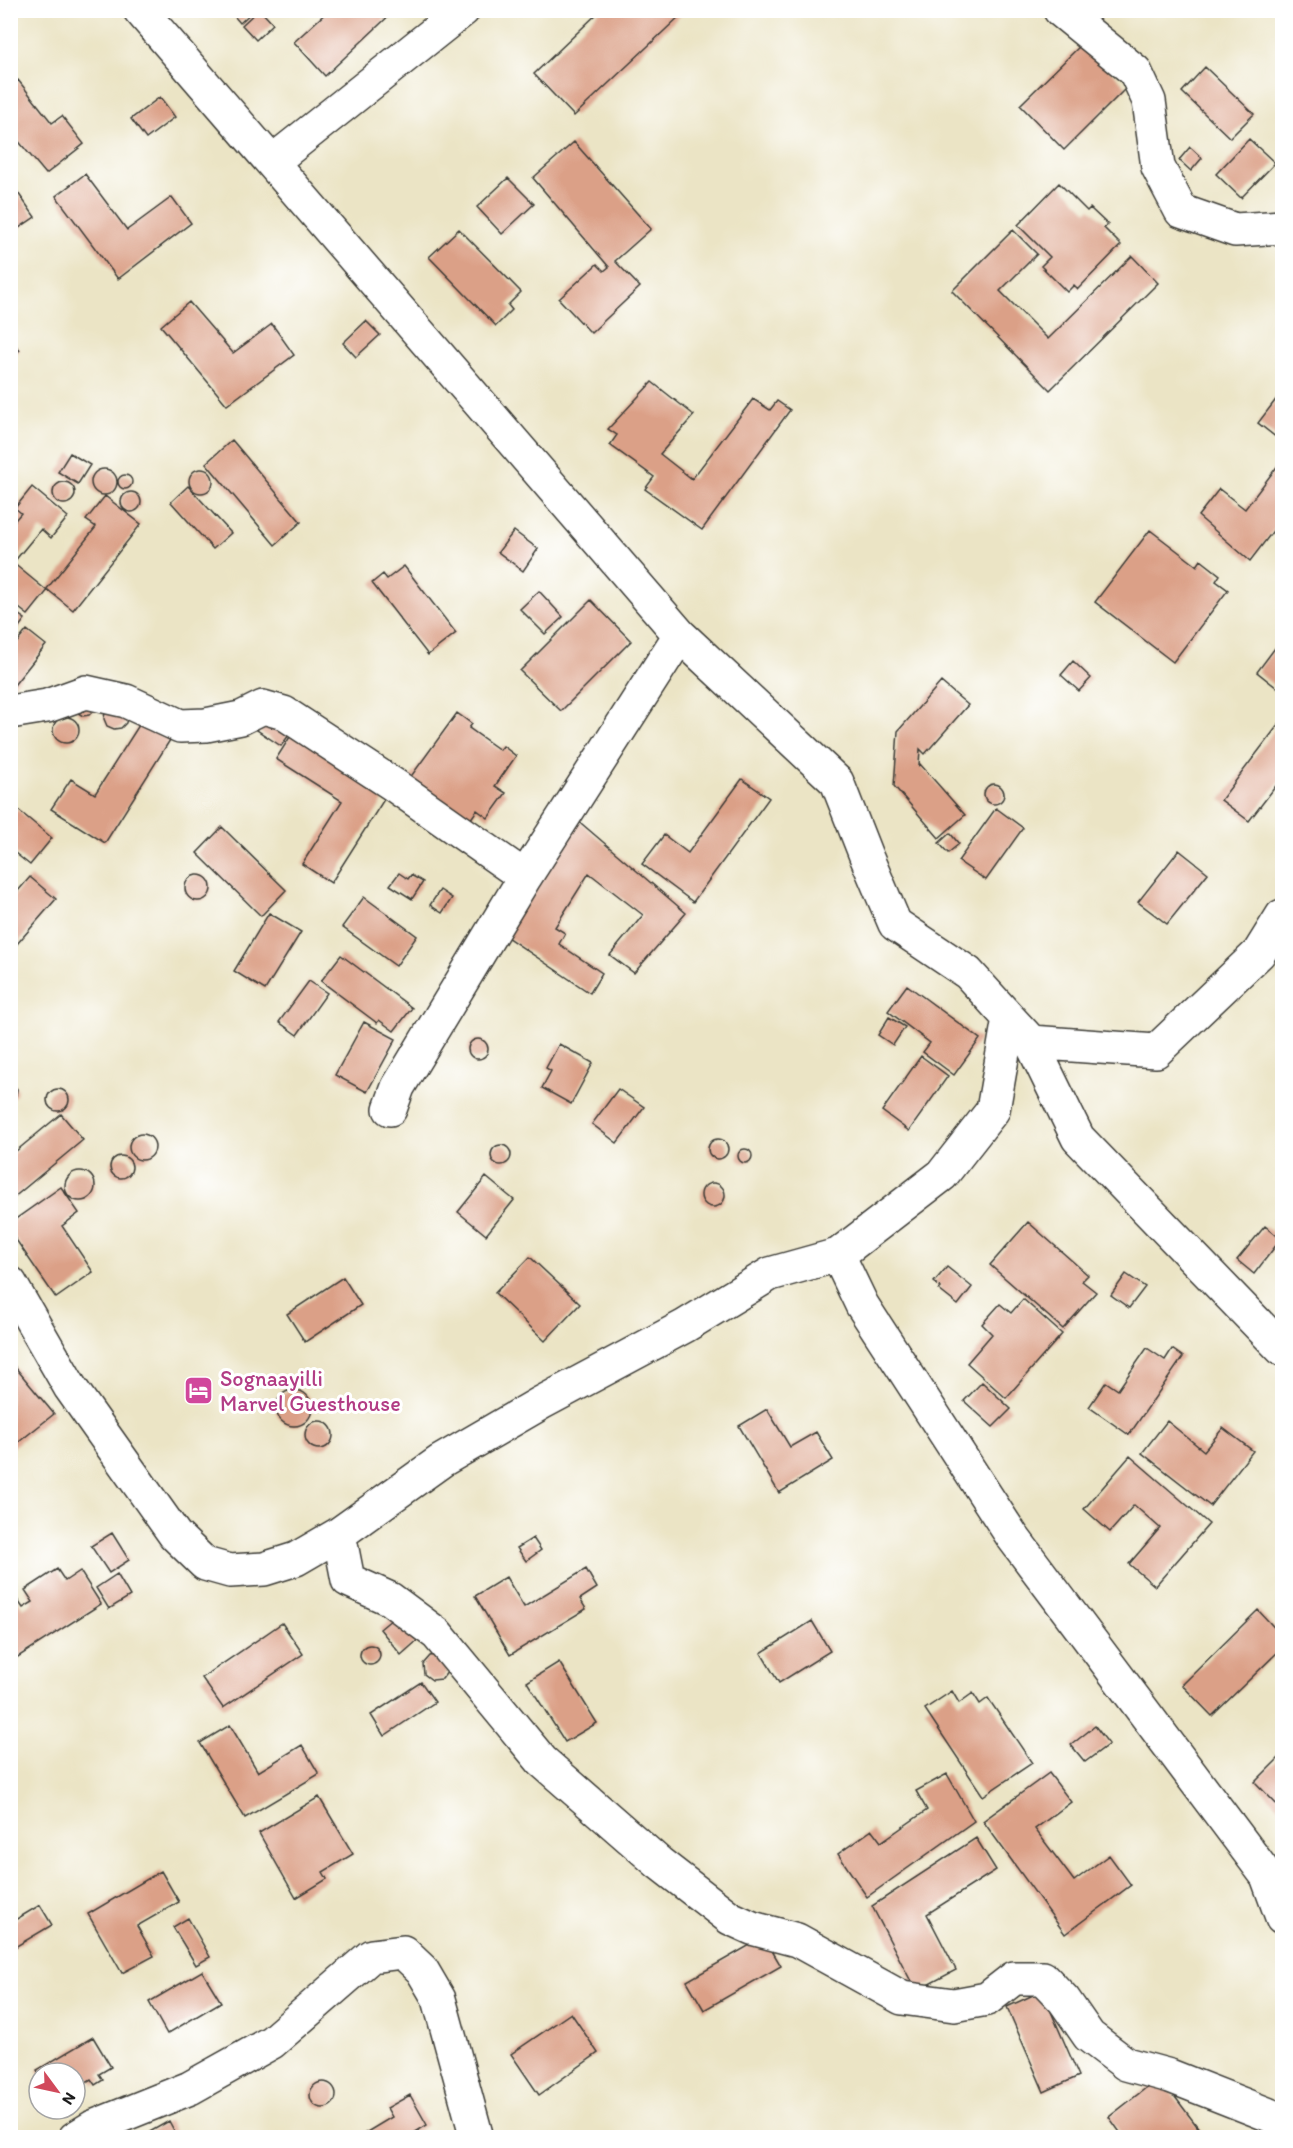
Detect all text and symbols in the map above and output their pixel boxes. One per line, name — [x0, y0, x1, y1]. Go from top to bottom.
place label: Sognaayilli Marvel Guesthouse — [220, 1365, 401, 1417]
hotel icon: Sognaayilli Marvel Guesthouse — [183, 1375, 215, 1407]
north arrow — [27, 2061, 87, 2121]
text: N — [58, 2089, 80, 2109]

